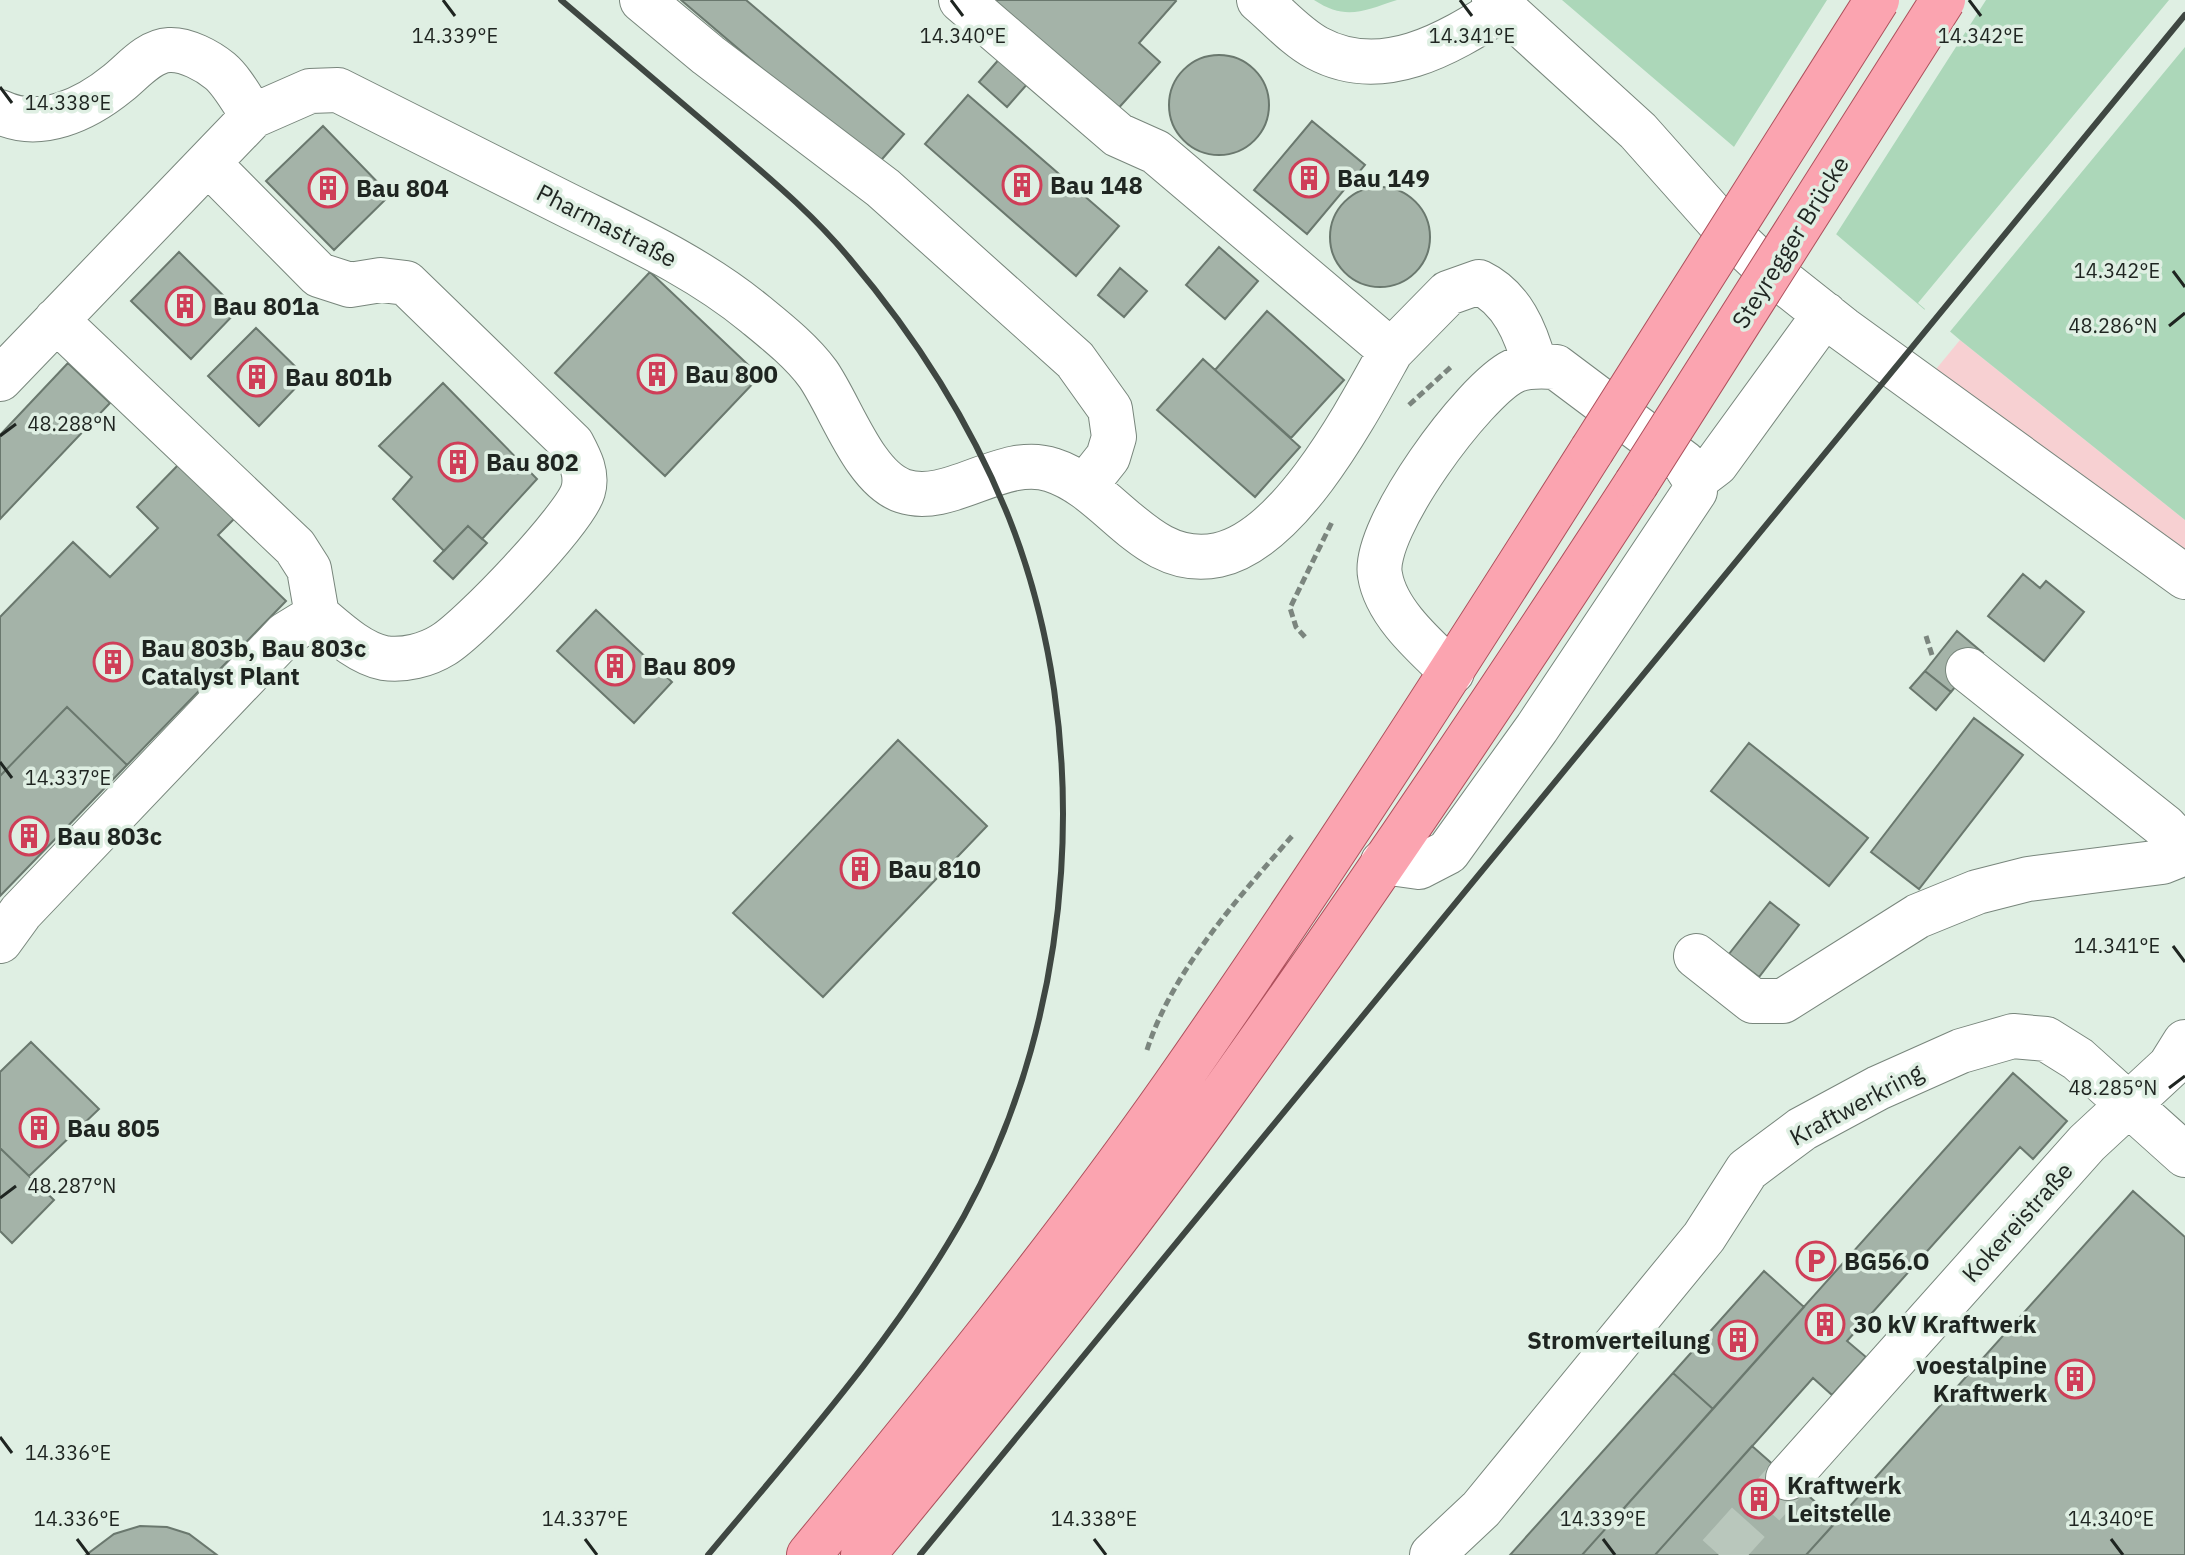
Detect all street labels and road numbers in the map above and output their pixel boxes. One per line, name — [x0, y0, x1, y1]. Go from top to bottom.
street label: Steyregger Brücke — [1724, 150, 1856, 334]
street label: Pharmastraße — [531, 176, 683, 274]
street label: Kraftwerkring — [1784, 1055, 1929, 1153]
street label: Kokereistraße — [1954, 1155, 2080, 1289]

